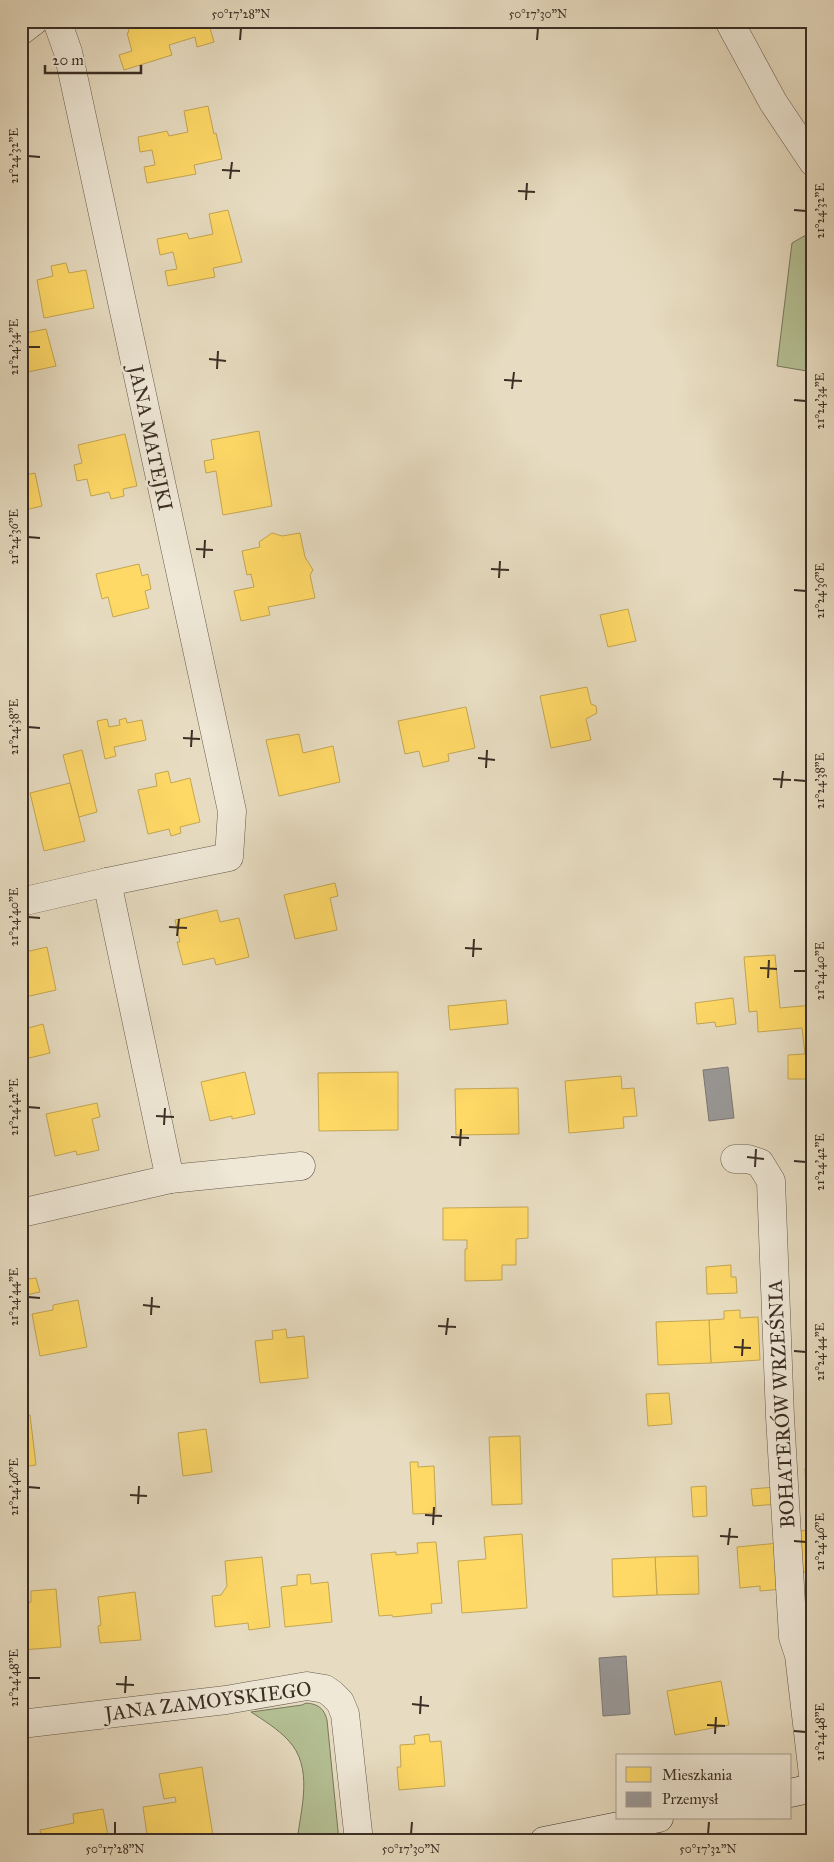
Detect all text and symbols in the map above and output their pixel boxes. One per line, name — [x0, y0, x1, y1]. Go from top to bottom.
text: 50°17'28"N — [211, 7, 271, 21]
text: 50°17'30"N — [509, 7, 567, 21]
scale bar — [45, 42, 141, 74]
text: 20 m — [52, 51, 84, 69]
text: 21°24'32"E — [7, 128, 21, 184]
text: 21°24'32"E — [813, 183, 827, 239]
text: 21°24'34"E — [7, 318, 21, 375]
street label: JANA MATEJKI — [122, 361, 178, 513]
text: 21°24'34"E — [813, 372, 827, 429]
text: 21°24'36"E — [7, 509, 21, 565]
text: 21°24'36"E — [813, 563, 827, 619]
text: 21°24'38"E — [7, 699, 21, 755]
text: 21°24'38"E — [813, 753, 827, 809]
text: 21°24'40"E — [7, 887, 21, 946]
text: 21°24'40"E — [813, 941, 827, 1000]
text: 21°24'42"E — [7, 1078, 21, 1136]
text: 21°24'42"E — [813, 1133, 827, 1191]
text: 21°24'44"E — [7, 1268, 21, 1326]
street label: BOHATERÓW WRZEŚNIA — [760, 1279, 799, 1529]
text: 21°24'44"E — [813, 1323, 827, 1381]
text: 21°24'46"E — [7, 1458, 21, 1516]
text: 21°24'46"E — [813, 1513, 827, 1571]
text: 21°24'48"E — [7, 1649, 21, 1707]
street label: JANA ZAMOYSKIEGO — [101, 1676, 313, 1727]
text: 21°24'48"E — [813, 1703, 827, 1761]
legend — [616, 1754, 792, 1820]
text: Mieszkania — [662, 1766, 733, 1784]
text: Przemysł — [662, 1790, 719, 1808]
text: 50°17'28"N — [85, 1842, 145, 1856]
text: 50°17'30"N — [382, 1842, 440, 1856]
text: 50°17'32"N — [679, 1842, 737, 1856]

